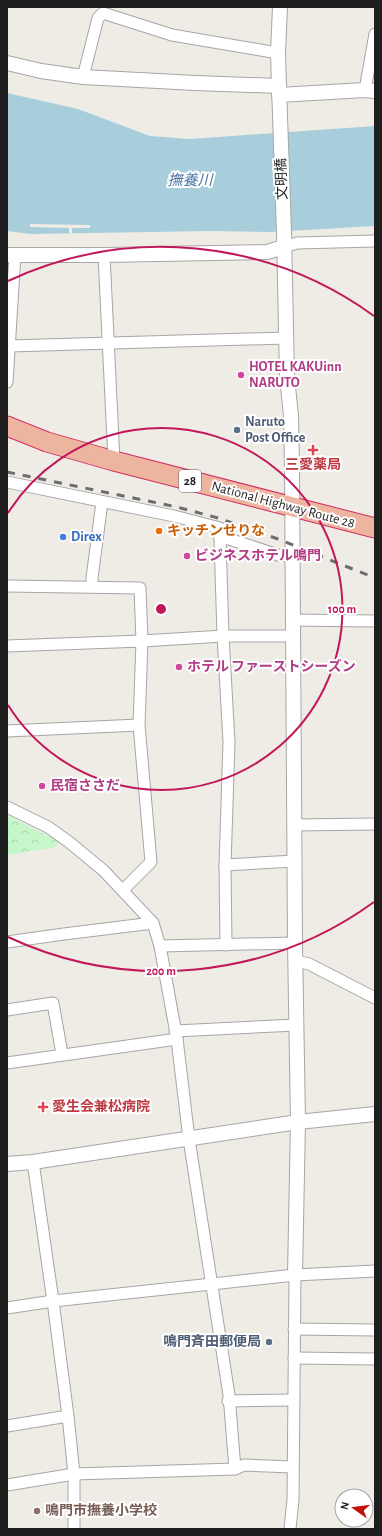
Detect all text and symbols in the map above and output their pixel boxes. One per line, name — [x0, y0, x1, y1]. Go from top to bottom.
street label: 文明橋 — [273, 158, 290, 200]
water label: 撫養川 — [167, 172, 214, 188]
place label: HOTEL KAKUinn NARUTO — [249, 360, 342, 390]
marker: HOTEL KAKUinn NARUTO — [236, 370, 246, 380]
place label: Naruto Post Office — [245, 415, 306, 445]
marker: Naruto Post Office — [232, 425, 242, 435]
marker: 三愛薬局 — [308, 445, 318, 455]
place label: 三愛薬局 — [285, 457, 341, 472]
road number: 28 — [179, 470, 201, 492]
street label: National Highway Route 28 — [210, 479, 356, 531]
place label: キッチンせりな — [167, 523, 265, 538]
marker: キッチンせりな — [154, 526, 164, 536]
place label: Direx — [71, 530, 102, 544]
marker: Direx — [58, 532, 68, 542]
place label: ビジネスホテル鳴門 — [195, 548, 321, 563]
marker: ビジネスホテル鳴門 — [182, 551, 192, 561]
centre of rings — [154, 602, 168, 616]
text: 100 m — [328, 603, 356, 615]
place label: ホテル ファーストシーズン — [187, 658, 356, 674]
marker: ホテル ファーストシーズン — [174, 662, 184, 672]
place label: 民宿ささだ — [50, 778, 120, 793]
marker: 民宿ささだ — [37, 781, 47, 791]
text: 200 m — [146, 965, 176, 977]
place label: 愛生会兼松病院 — [52, 1099, 150, 1114]
marker: 愛生会兼松病院 — [37, 1101, 49, 1113]
place label: 鳴門斉田郵便局 — [163, 1334, 261, 1349]
marker: 鳴門斉田郵便局 — [264, 1337, 274, 1347]
north arrow — [334, 1488, 374, 1528]
text: N — [339, 1501, 351, 1511]
place label: 鳴門市撫養小学校 — [45, 1502, 157, 1518]
marker: 鳴門市撫養小学校 — [32, 1506, 42, 1516]

